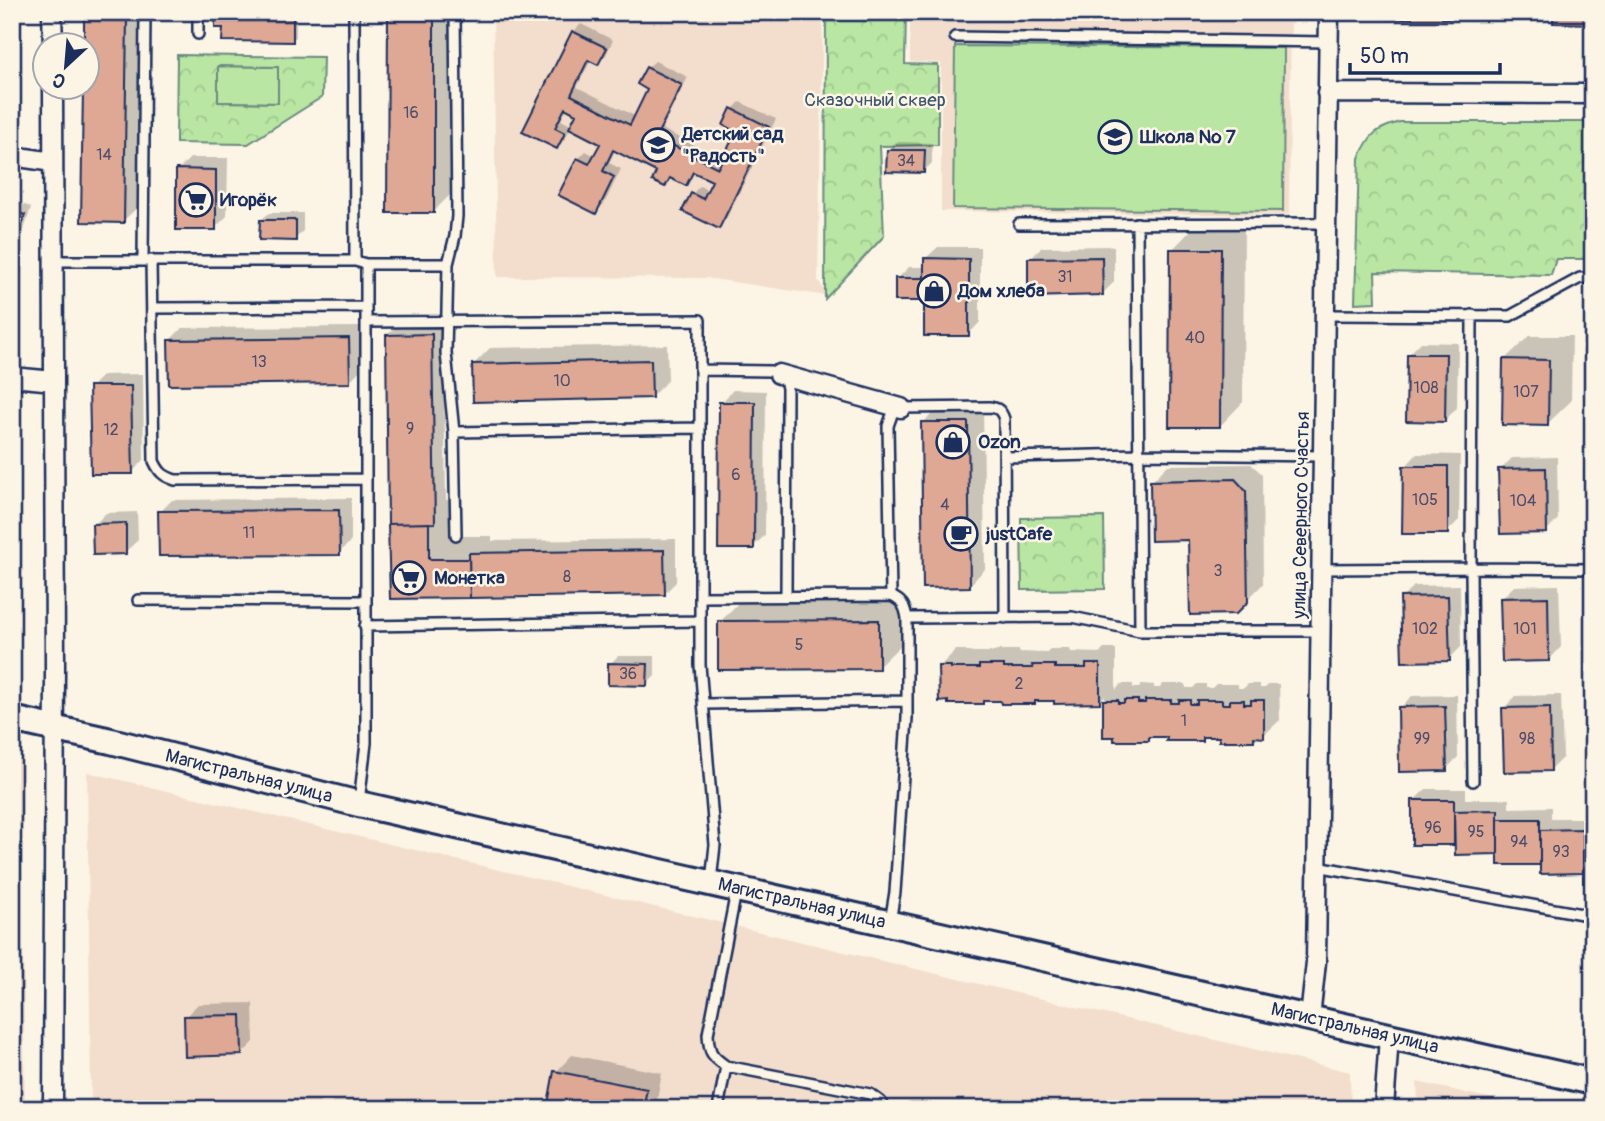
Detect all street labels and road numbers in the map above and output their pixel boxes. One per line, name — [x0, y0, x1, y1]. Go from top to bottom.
street label: улица Северного Счастья — [1287, 411, 1315, 620]
street label: Магистральная улица — [163, 744, 335, 808]
street label: Магистральная улица — [716, 872, 888, 934]
street label: Магистральная улица — [1269, 997, 1441, 1059]

